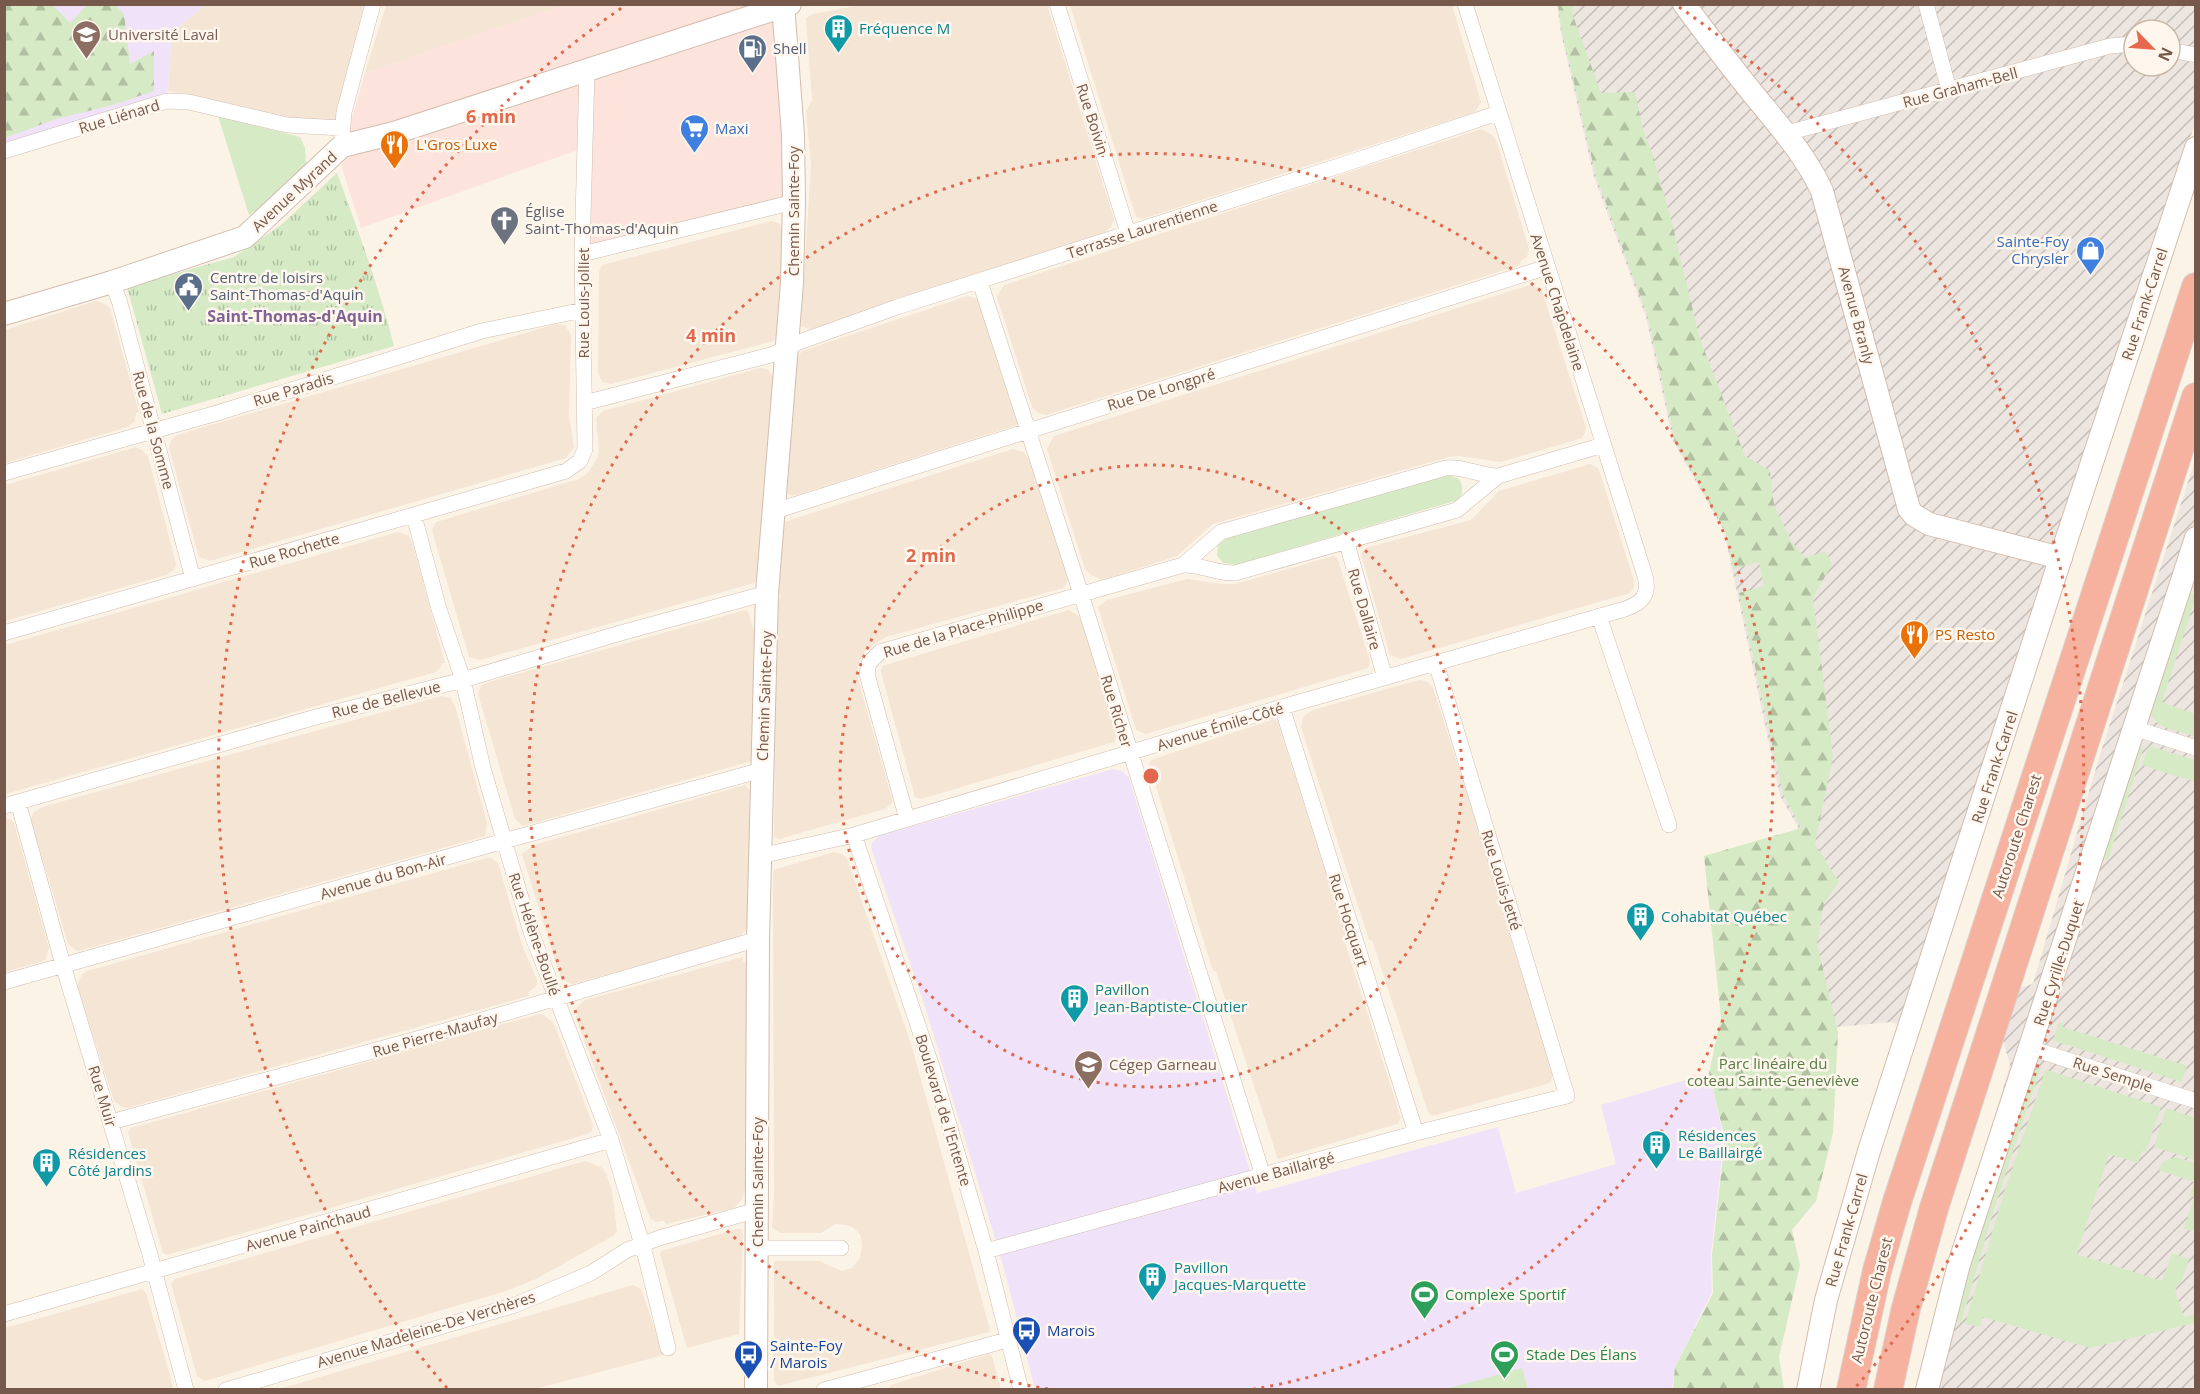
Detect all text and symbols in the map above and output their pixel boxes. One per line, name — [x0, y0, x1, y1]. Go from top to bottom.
building icon: Fréquence M — [822, 12, 854, 54]
school or university icon: Université Laval — [71, 18, 103, 60]
place label: Fréquence M — [859, 18, 950, 38]
north arrow — [2122, 18, 2182, 78]
place label: Université Laval — [108, 24, 218, 44]
fuel station icon: Shell — [736, 32, 768, 74]
place label: Shell — [773, 38, 806, 58]
text: N — [2153, 44, 2178, 65]
street label: Rue Graham-Bell — [1900, 62, 2020, 112]
street label: Rue Boivin — [1072, 81, 1114, 157]
street label: Rue Liénard — [76, 94, 162, 138]
text: 6 min — [466, 104, 516, 128]
supermarket icon: Maxi — [678, 112, 710, 154]
place label: Maxi — [715, 118, 748, 138]
restaurant icon: L'Gros Luxe — [379, 128, 411, 170]
place label: L'Gros Luxe — [416, 134, 498, 154]
street label: Chemin Sainte-Foy — [783, 145, 803, 276]
street label: Avenue Myrand — [247, 146, 341, 236]
street label: Terrasse Laurentienne — [1064, 195, 1220, 263]
place label: Église Saint-Thomas-d'Aquin — [525, 201, 679, 238]
church icon: Église Saint-Thomas-d'Aquin — [488, 204, 520, 246]
street label: Avenue Chapdelaine — [1526, 231, 1590, 373]
place label: Sainte-Foy Chrysler — [1997, 231, 2069, 268]
shop icon: Sainte-Foy Chrysler — [2074, 234, 2106, 276]
street label: Rue Frank-Carrel — [2116, 245, 2172, 363]
street label: Rue Louis-Jolliet — [573, 248, 593, 358]
street label: Avenue Branly — [1834, 264, 1880, 367]
place label: Centre de loisirs Saint-Thomas-d'Aquin — [210, 267, 364, 304]
public building icon: Centre de loisirs Saint-Thomas-d'Aquin — [173, 270, 205, 312]
district label: Saint-Thomas-d'Aquin — [207, 305, 383, 327]
text: 4 min — [686, 323, 736, 347]
street label: Rue De Longpré — [1105, 363, 1217, 415]
street label: Rue Paradis — [251, 367, 335, 411]
street label: Rue de la Somme — [129, 369, 179, 491]
street label: Rue Rochette — [247, 528, 341, 572]
text: 2 min — [906, 543, 956, 567]
street label: Rue Dallaire — [1344, 566, 1386, 652]
street label: Rue de la Place-Philippe — [881, 594, 1045, 662]
restaurant icon: PS Resto — [1898, 618, 1930, 660]
place label: PS Resto — [1935, 624, 1995, 644]
street label: Chemin Sainte-Foy — [752, 630, 776, 761]
street label: Rue Richer — [1097, 672, 1137, 750]
street label: Rue de Bellevue — [329, 676, 443, 722]
street label: Avenue Émile-Côté — [1154, 697, 1286, 755]
street label: Rue Frank-Carrel — [1966, 708, 2022, 826]
centre of rings — [1141, 766, 1161, 786]
street label: Autoroute Charest — [1987, 772, 2045, 900]
street label: Rue Louis-Jetté — [1477, 827, 1527, 933]
street label: Avenue du Bon-Air — [317, 848, 449, 904]
street label: Rue Hélène-Boullé — [505, 870, 565, 998]
street label: Rue Hocquart — [1325, 871, 1373, 969]
street label: Rue Cyrille-Duquet — [2028, 898, 2088, 1028]
building icon: Cohabitat Québec — [1624, 900, 1656, 942]
place label: Cohabitat Québec — [1661, 906, 1787, 926]
place label: Pavillon Jean-Baptiste-Cloutier — [1093, 979, 1247, 1016]
building icon: Pavillon Jean-Baptiste-Cloutier — [1058, 982, 1090, 1024]
street label: Rue Pierre-Maufay — [370, 1006, 500, 1061]
street label: Boulevard de l'Entente — [911, 1032, 977, 1188]
school or university icon: Cégep Garneau — [1072, 1048, 1104, 1090]
street label: Rue Semple — [2071, 1052, 2155, 1096]
park label: Parc linéaire du coteau Sainte-Geneviève — [1687, 1053, 1859, 1090]
place label: Cégep Garneau — [1109, 1054, 1217, 1074]
street label: Rue Muir — [84, 1063, 122, 1129]
street label: Chemin Sainte-Foy — [747, 1116, 767, 1247]
place label: Résidences Le Baillairgé — [1678, 1125, 1762, 1162]
building icon: Résidences Le Baillairgé — [1641, 1128, 1673, 1170]
place label: Résidences Côté Jardins — [68, 1143, 152, 1180]
building icon: Résidences Côté Jardins — [31, 1146, 63, 1188]
street label: Avenue Baillairgé — [1215, 1147, 1337, 1197]
street label: Rue Frank-Carrel — [1820, 1171, 1872, 1289]
street label: Avenue Painchaud — [243, 1201, 373, 1255]
street label: Autoroute Charest — [1846, 1235, 1896, 1365]
place label: Pavillon Jacques-Marquette — [1172, 1257, 1306, 1294]
building icon: Pavillon Jacques-Marquette — [1137, 1260, 1169, 1302]
sports icon: Complexe Sportif — [1408, 1278, 1440, 1320]
place label: Complexe Sportif — [1445, 1284, 1567, 1304]
street label: Avenue Madeleine-De Verchères — [314, 1286, 538, 1372]
bus stop icon: Marois — [1010, 1314, 1042, 1356]
place label: Marois — [1047, 1320, 1095, 1340]
place label: Sainte-Foy / Marois — [770, 1335, 843, 1372]
bus stop icon: Sainte-Foy / Marois — [733, 1338, 765, 1380]
sports icon: Stade Des Élans — [1489, 1338, 1521, 1380]
place label: Stade Des Élans — [1526, 1344, 1637, 1364]

